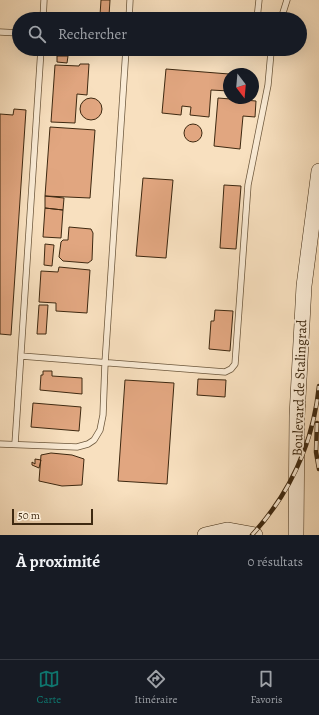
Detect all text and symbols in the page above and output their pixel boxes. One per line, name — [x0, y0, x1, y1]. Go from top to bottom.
search box — [12, 12, 307, 56]
icon: search — [26, 23, 48, 45]
text: Rechercher — [58, 24, 127, 44]
north arrow — [223, 68, 259, 104]
street label: Boulevard de Stalingrad — [288, 319, 311, 457]
scale bar — [12, 507, 93, 526]
text: 50 m — [18, 508, 40, 523]
text: À proximité — [16, 550, 100, 573]
text: 0 résultats — [248, 553, 303, 570]
tab: Carte — [37, 668, 61, 707]
tab: Itinéraire — [134, 668, 177, 707]
tab: Favoris — [250, 668, 282, 707]

